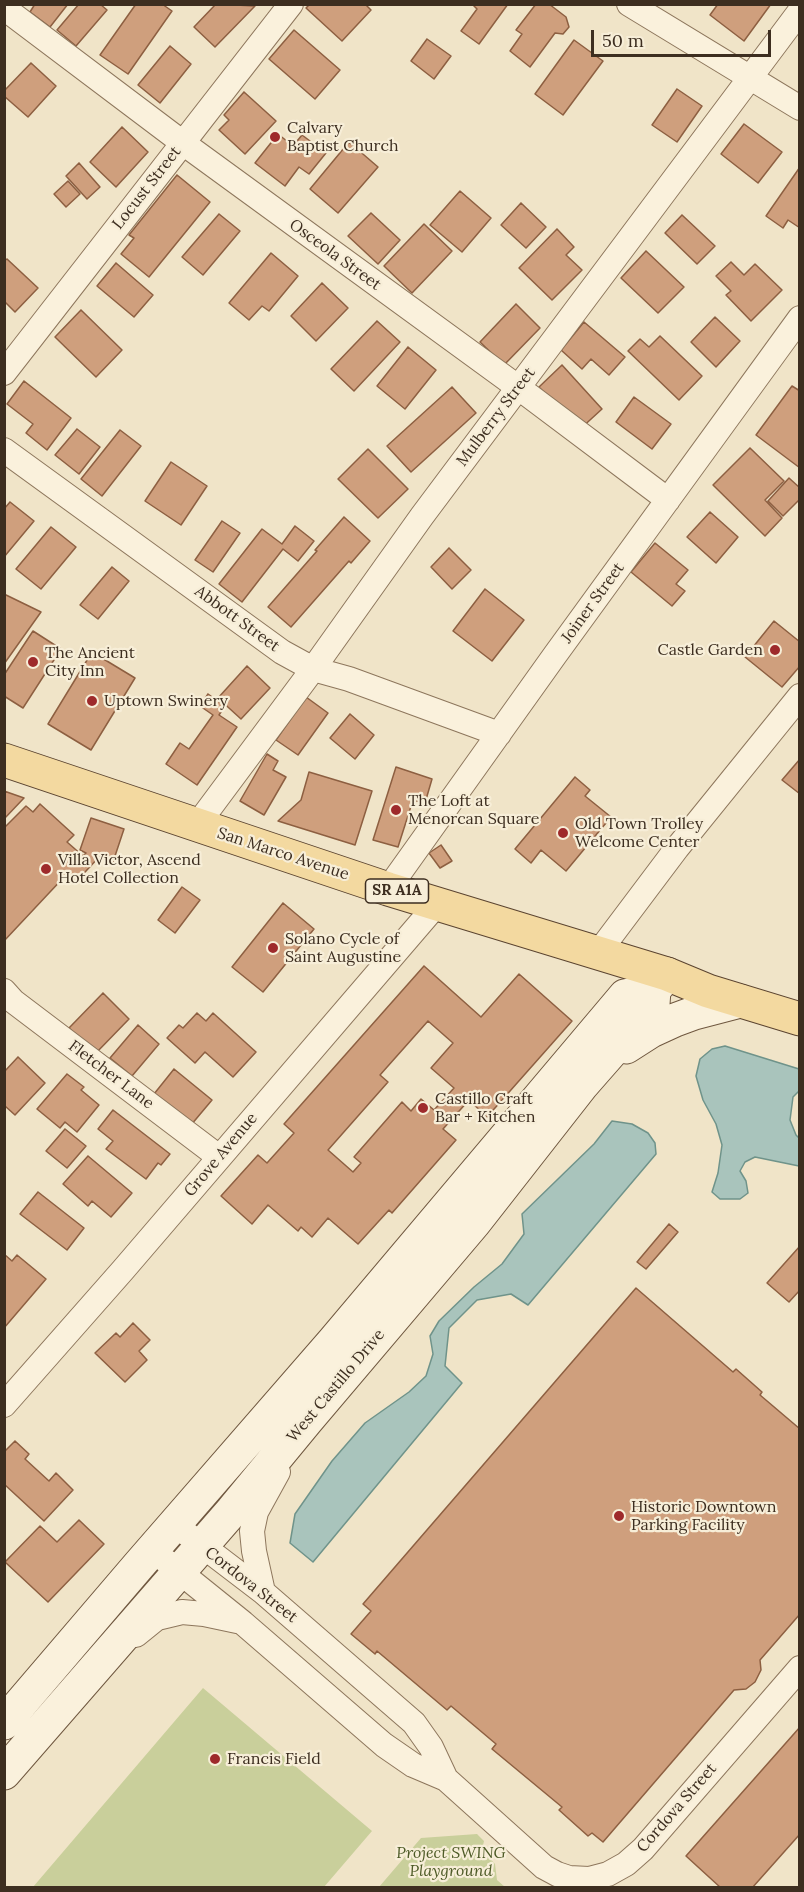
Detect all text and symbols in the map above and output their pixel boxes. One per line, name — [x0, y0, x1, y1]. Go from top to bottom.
scale bar — [594, 18, 774, 56]
text: 50 m — [602, 29, 644, 52]
place label: Calvary Baptist Church — [287, 118, 398, 156]
marker: Calvary Baptist Church — [268, 130, 282, 144]
street label: Locust Street — [109, 143, 185, 233]
street label: Osceola Street — [285, 215, 385, 295]
street label: Mulberry Street — [453, 364, 539, 470]
street label: Joiner Street — [557, 559, 629, 647]
street label: Abbott Street — [191, 582, 283, 656]
place label: Castle Garden — [658, 640, 763, 660]
place label: The Ancient City Inn — [45, 643, 135, 681]
marker: Castle Garden — [768, 643, 782, 657]
marker: The Ancient City Inn — [26, 655, 40, 669]
place label: Uptown Swinery — [104, 691, 228, 711]
marker: Uptown Swinery — [85, 694, 99, 708]
place label: The Loft at Menorcan Square — [408, 791, 539, 829]
marker: The Loft at Menorcan Square — [389, 803, 403, 817]
place label: Old Town Trolley Welcome Center — [575, 814, 703, 852]
street label: San Marco Avenue — [215, 824, 351, 884]
marker: Old Town Trolley Welcome Center — [556, 826, 570, 840]
place label: Villa Victor, Ascend Hotel Collection — [58, 850, 201, 888]
marker: Villa Victor, Ascend Hotel Collection — [39, 862, 53, 876]
road number: SR A1A — [366, 879, 428, 903]
place label: Solano Cycle of Saint Augustine — [285, 929, 401, 967]
marker: Solano Cycle of Saint Augustine — [266, 941, 280, 955]
street label: Fletcher Lane — [64, 1037, 158, 1113]
place label: Castillo Craft Bar + Kitchen — [435, 1089, 535, 1127]
marker: Castillo Craft Bar + Kitchen — [416, 1101, 430, 1115]
street label: Grove Avenue — [180, 1109, 262, 1201]
street label: West Castillo Drive — [283, 1326, 389, 1446]
place label: Historic Downtown Parking Facility — [631, 1497, 776, 1535]
marker: Historic Downtown Parking Facility — [612, 1509, 626, 1523]
street label: Cordova Street — [201, 1543, 301, 1627]
place label: Francis Field — [227, 1749, 321, 1769]
marker: Francis Field — [208, 1752, 222, 1766]
street label: Cordova Street — [633, 1759, 721, 1857]
park label: Project SWING Playground — [396, 1843, 506, 1881]

